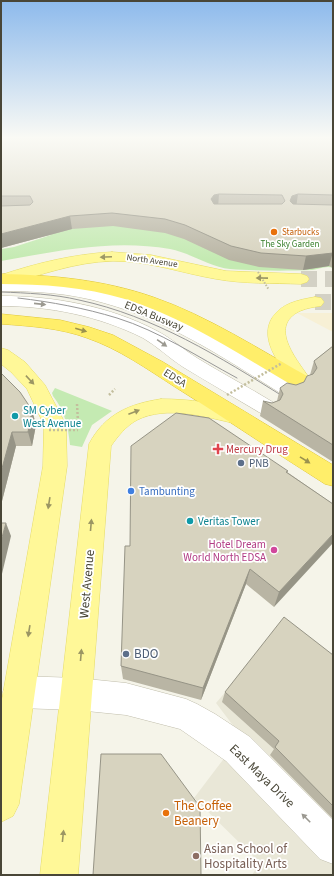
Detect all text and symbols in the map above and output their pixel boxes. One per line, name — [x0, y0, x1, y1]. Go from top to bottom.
place label: Starbucks — [282, 226, 320, 239]
marker: Starbucks — [269, 227, 279, 237]
park label: The Sky Garden — [261, 238, 319, 251]
street label: North Avenue — [126, 251, 179, 271]
one-way arrow — [100, 254, 112, 261]
one-way arrow — [255, 275, 268, 281]
street label: EDSA Busway — [122, 297, 186, 335]
one-way arrow — [34, 300, 46, 307]
one-way arrow — [75, 328, 87, 334]
one-way arrow — [157, 339, 168, 347]
street label: EDSA — [161, 365, 189, 391]
one-way arrow — [25, 375, 35, 385]
place label: SM Cyber West Avenue — [23, 403, 82, 431]
one-way arrow — [129, 409, 141, 415]
marker: SM Cyber West Avenue — [10, 411, 20, 421]
place label: Mercury Drug — [226, 442, 288, 457]
marker: Mercury Drug — [213, 444, 223, 454]
place label: PNB — [249, 456, 269, 471]
one-way arrow — [299, 456, 311, 463]
marker: PNB — [236, 458, 246, 468]
place label: Tambunting — [139, 484, 195, 499]
marker: Tambunting — [126, 486, 136, 496]
one-way arrow — [46, 497, 52, 509]
place label: Veritas Tower — [198, 514, 260, 529]
marker: Veritas Tower — [185, 516, 195, 526]
one-way arrow — [88, 519, 95, 531]
place label: Hotel Dream World North EDSA — [183, 537, 266, 565]
marker: Hotel Dream World North EDSA — [269, 545, 279, 555]
street label: West Avenue — [75, 549, 99, 619]
one-way arrow — [26, 625, 32, 637]
place label: BDO — [134, 645, 158, 663]
one-way arrow — [77, 649, 84, 661]
marker: BDO — [121, 649, 131, 659]
street label: East Maya Drive — [225, 740, 299, 812]
place label: The Coffee Beanery — [174, 797, 232, 830]
marker: The Coffee Beanery — [161, 808, 171, 818]
one-way arrow — [301, 813, 311, 823]
one-way arrow — [60, 830, 66, 842]
place label: Asian School of Hospitality Arts — [204, 840, 288, 873]
marker: Asian School of Hospitality Arts — [191, 851, 201, 861]

